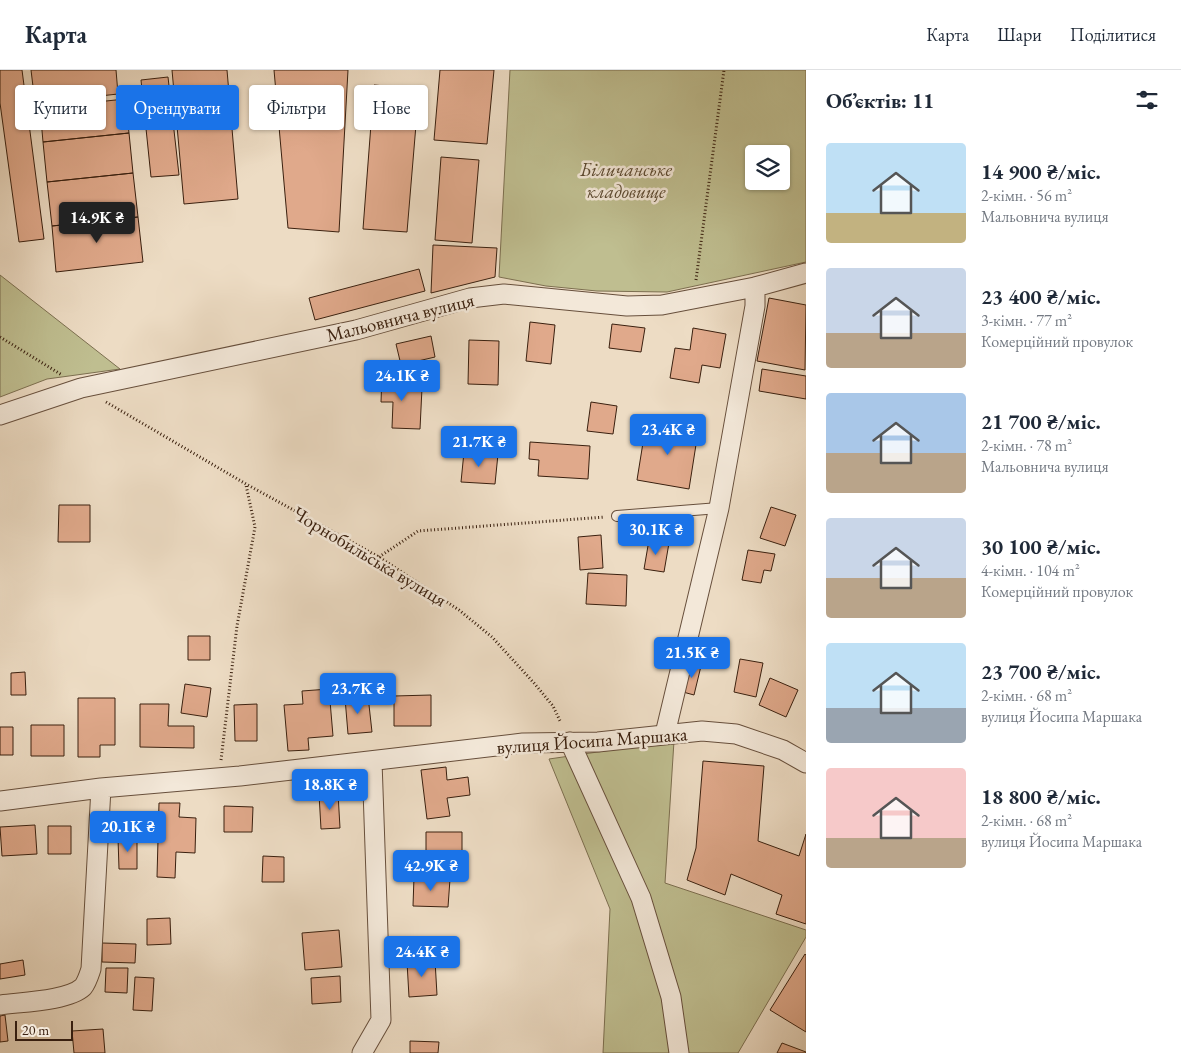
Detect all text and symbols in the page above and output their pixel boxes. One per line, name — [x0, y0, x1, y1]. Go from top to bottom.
text: Карта — [25, 19, 87, 50]
text: Карта — [926, 23, 969, 46]
text: Шари — [997, 23, 1042, 46]
text: Поділитися — [1070, 23, 1156, 46]
chip: Купити — [15, 85, 106, 130]
chip: Орендувати — [116, 85, 239, 130]
chip: Фільтри — [249, 85, 344, 130]
chip: Нове — [354, 85, 428, 130]
icon: filters — [1133, 86, 1161, 114]
text: Об’єктів: 11 — [826, 87, 934, 114]
map controls — [745, 145, 790, 190]
button: layers — [745, 145, 790, 190]
park label: Біличанське кладовище — [579, 157, 672, 204]
text: 14 900 ₴/міс. — [981, 158, 1101, 185]
icon: home — [866, 163, 926, 223]
text: 2-кімн. · 56 m² — [981, 185, 1072, 206]
pin: 14.9K ₴ — [51, 202, 143, 244]
text: Мальовнича вулиця — [981, 206, 1109, 227]
text: 14.9K ₴ — [70, 207, 124, 228]
text: 23 400 ₴/міс. — [981, 283, 1101, 310]
street label: Мальовнича вулиця — [324, 287, 477, 348]
icon: home — [866, 288, 926, 348]
text: 3-кімн. · 77 m² — [981, 310, 1072, 331]
text: Комерційний провулок — [981, 331, 1133, 352]
pin: 24.1K ₴ — [356, 360, 448, 402]
text: 24.1K ₴ — [375, 365, 429, 386]
text: 21 700 ₴/міс. — [981, 408, 1101, 435]
icon: home — [866, 413, 926, 473]
pin: 23.4K ₴ — [622, 414, 714, 456]
text: 23.4K ₴ — [641, 419, 695, 440]
pin: 21.7K ₴ — [433, 426, 525, 468]
text: 21.7K ₴ — [452, 431, 506, 452]
text: 2-кімн. · 78 m² — [981, 435, 1072, 456]
text: Мальовнича вулиця — [981, 456, 1109, 477]
street label: Чорнобильська вулиця — [288, 501, 452, 613]
pin: 30.1K ₴ — [610, 514, 702, 556]
text: 30.1K ₴ — [629, 519, 683, 540]
text: 30 100 ₴/міс. — [981, 533, 1101, 560]
icon: home — [866, 538, 926, 598]
text: 4-кімн. · 104 m² — [981, 560, 1080, 581]
text: Комерційний провулок — [981, 581, 1133, 602]
pin: 21.5K ₴ — [646, 636, 738, 679]
text: 21.5K ₴ — [665, 642, 719, 663]
text: 23 700 ₴/міс. — [981, 658, 1101, 685]
icon: home — [866, 663, 926, 723]
pin: 23.7K ₴ — [312, 672, 404, 715]
text: 23.7K ₴ — [331, 678, 385, 699]
text: 2-кімн. · 68 m² — [981, 685, 1072, 706]
text: вулиця Йосипа Маршака — [981, 706, 1142, 727]
street label: вулиця Йосипа Маршака — [496, 721, 689, 760]
pin: 18.8K ₴ — [284, 768, 376, 811]
text: 18.8K ₴ — [303, 774, 357, 795]
text: 18 800 ₴/міс. — [981, 783, 1101, 810]
icon: home — [866, 788, 926, 848]
pin: 20.1K ₴ — [82, 810, 174, 853]
text: 2-кімн. · 68 m² — [981, 810, 1072, 831]
text: 20.1K ₴ — [101, 816, 155, 837]
text: вулиця Йосипа Маршака — [981, 831, 1142, 852]
pin: 42.9K ₴ — [385, 850, 477, 892]
text: 42.9K ₴ — [404, 855, 458, 876]
pin: 24.4K ₴ — [376, 936, 468, 978]
text: 24.4K ₴ — [395, 941, 449, 962]
scale bar — [15, 1018, 72, 1041]
text: 20 m — [22, 1021, 49, 1039]

